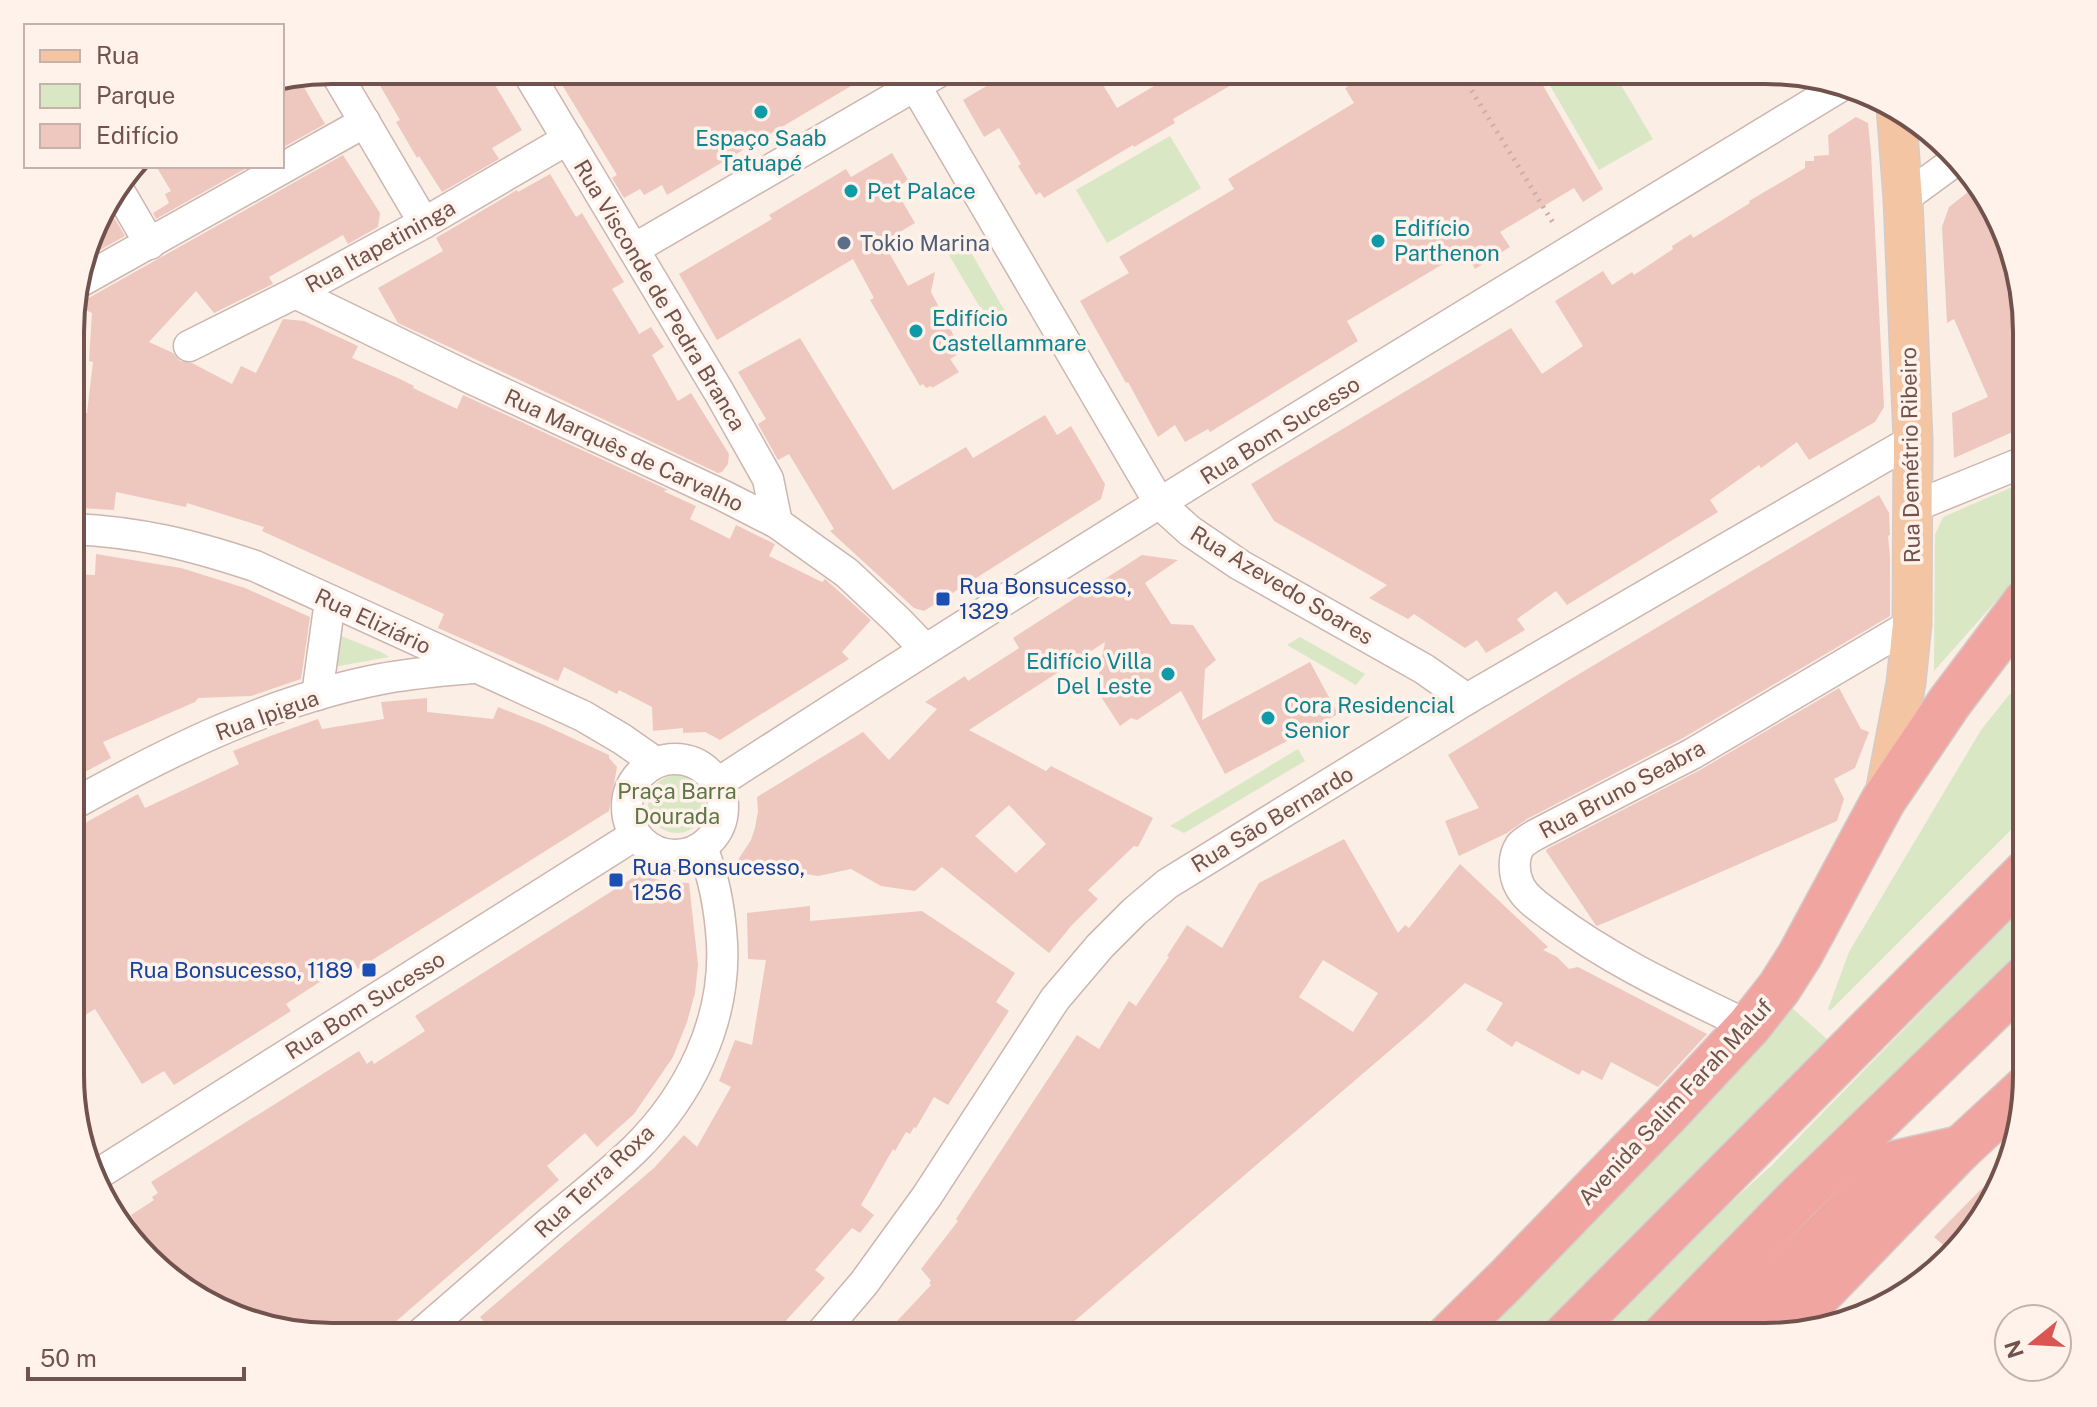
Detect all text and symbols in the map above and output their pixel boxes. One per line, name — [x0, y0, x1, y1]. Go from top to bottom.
legend — [24, 24, 284, 168]
text: Rua — [96, 41, 139, 69]
text: Parque — [96, 81, 175, 109]
marker: Espaço Saab Tatuapé — [752, 103, 770, 121]
text: Edifício — [96, 121, 179, 149]
place label: Espaço Saab Tatuapé — [695, 125, 827, 176]
street label: Rua Visconde de Pedra Branca — [569, 155, 751, 435]
place label: Pet Palace — [867, 178, 976, 204]
marker: Pet Palace — [842, 182, 860, 200]
street label: Rua Itapetininga — [300, 194, 460, 298]
place label: Edifício Parthenon — [1394, 215, 1500, 266]
place label: Tokio Marina — [860, 230, 990, 256]
marker: Edifício Parthenon — [1369, 232, 1387, 250]
marker: Tokio Marina — [835, 234, 853, 252]
place label: Edifício Castellammare — [932, 305, 1087, 356]
marker: Edifício Castellammare — [907, 322, 925, 340]
street label: Rua Demétrio Ribeiro — [1895, 347, 1925, 563]
street label: Rua Bom Sucesso — [1195, 370, 1365, 490]
street label: Rua Marquês de Carvalho — [500, 383, 748, 517]
street label: Rua Azevedo Soares — [1186, 520, 1378, 650]
place label: Rua Bonsucesso, 1329 — [959, 573, 1132, 624]
street label: Rua Eliziário — [311, 583, 435, 659]
marker: Rua Bonsucesso, 1329 — [934, 590, 952, 608]
place label: Edifício Villa Del Leste — [1026, 648, 1152, 699]
marker: Edifício Villa Del Leste — [1159, 665, 1177, 683]
street label: Rua Ipigua — [212, 684, 322, 746]
place label: Cora Residencial Senior — [1284, 692, 1455, 743]
marker: Cora Residencial Senior — [1259, 709, 1277, 727]
street label: Rua Bruno Seabra — [1535, 734, 1709, 844]
street label: Rua São Bernardo — [1186, 760, 1358, 878]
park label: Praça Barra Dourada — [617, 778, 737, 829]
place label: Rua Bonsucesso, 1256 — [632, 854, 805, 905]
marker: Rua Bonsucesso, 1256 — [607, 871, 625, 889]
street label: Rua Bom Sucesso — [280, 945, 450, 1065]
place label: Rua Bonsucesso, 1189 — [129, 957, 353, 983]
marker: Rua Bonsucesso, 1189 — [360, 961, 378, 979]
street label: Avenida Salim Farah Maluf — [1573, 993, 1778, 1211]
street label: Rua Terra Roxa — [529, 1119, 659, 1243]
north arrow — [1993, 1303, 2073, 1383]
scale bar — [28, 1331, 244, 1381]
text: N — [1999, 1337, 2029, 1361]
text: 50 m — [40, 1344, 97, 1372]

